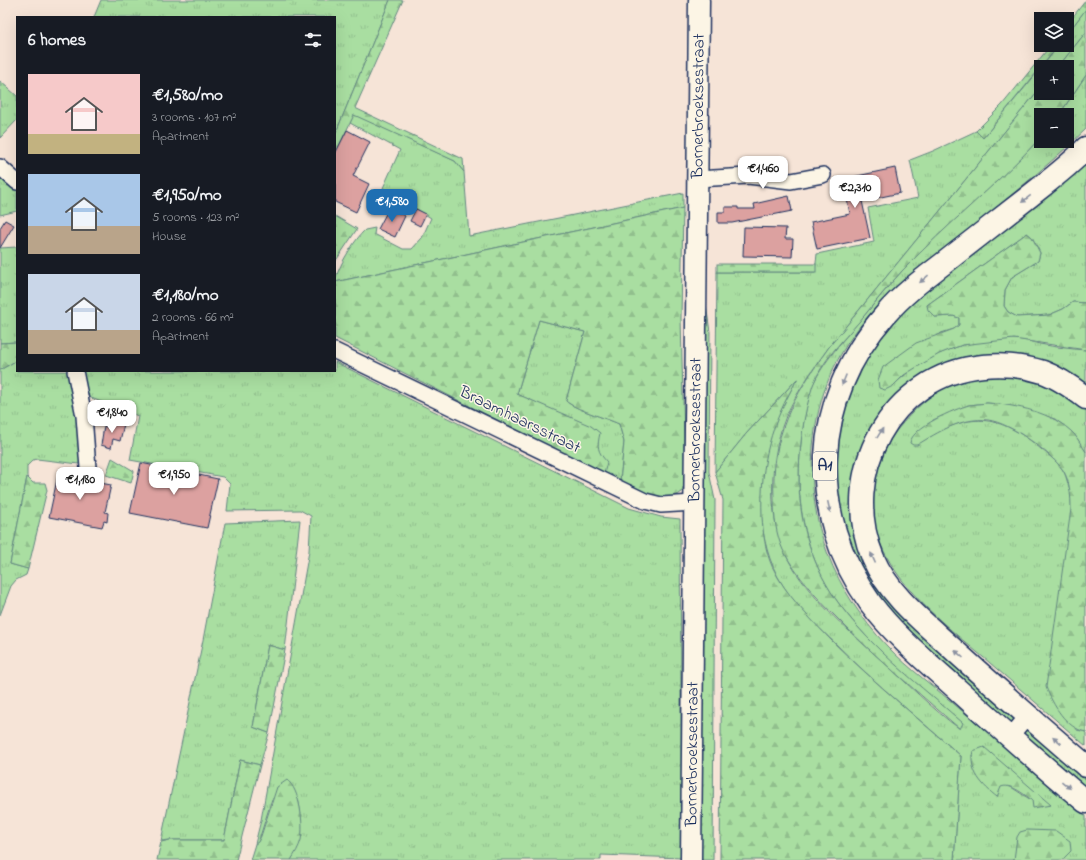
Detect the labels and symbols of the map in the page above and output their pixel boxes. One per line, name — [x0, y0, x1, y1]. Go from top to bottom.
street label: Bornerbroeksestraat — [685, 33, 711, 180]
pin: €1,460 — [730, 156, 796, 190]
pin: €2,310 — [822, 175, 888, 209]
pin: €1,580 — [359, 189, 425, 223]
one-way arrow — [1020, 194, 1031, 203]
one-way arrow — [918, 275, 929, 284]
street label: Bornerbroeksestraat — [682, 357, 708, 504]
one-way arrow — [840, 374, 846, 386]
street label: Braamhaarsstraat — [454, 379, 585, 460]
pin: €1,840 — [79, 400, 145, 434]
one-way arrow — [877, 427, 884, 439]
road number: A1 — [813, 452, 837, 480]
pin: €1,950 — [141, 462, 207, 496]
pin: €1,180 — [47, 467, 113, 501]
one-way arrow — [826, 501, 832, 513]
one-way arrow — [870, 552, 877, 564]
one-way arrow — [954, 650, 964, 659]
street label: Bornerbroeksestraat — [679, 681, 705, 828]
one-way arrow — [1051, 736, 1062, 745]
one-way arrow — [1061, 781, 1072, 790]

